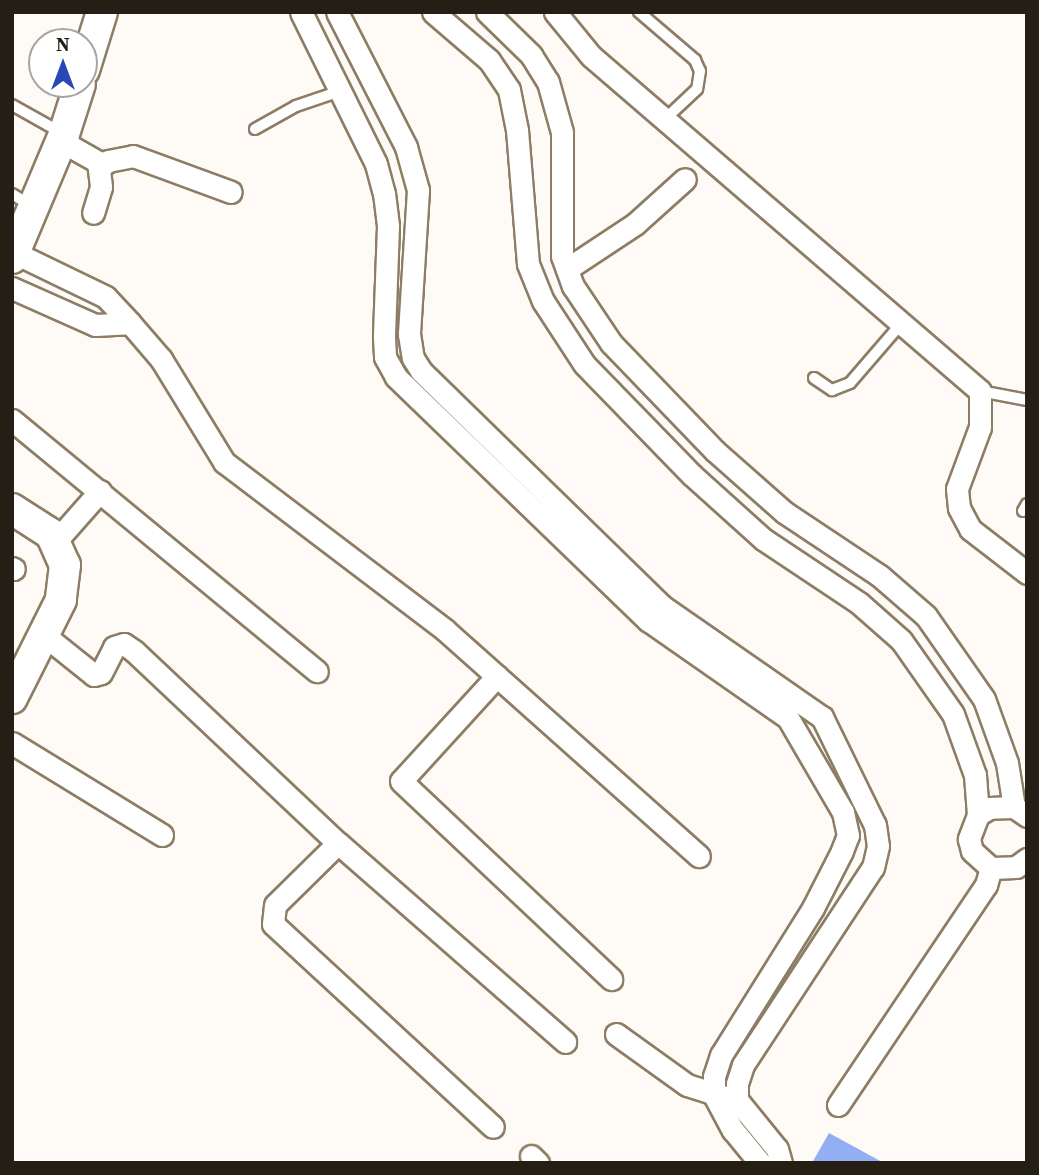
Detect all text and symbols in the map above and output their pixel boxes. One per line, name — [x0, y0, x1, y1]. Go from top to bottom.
north arrow — [28, 28, 98, 98]
text: N — [56, 31, 70, 57]

